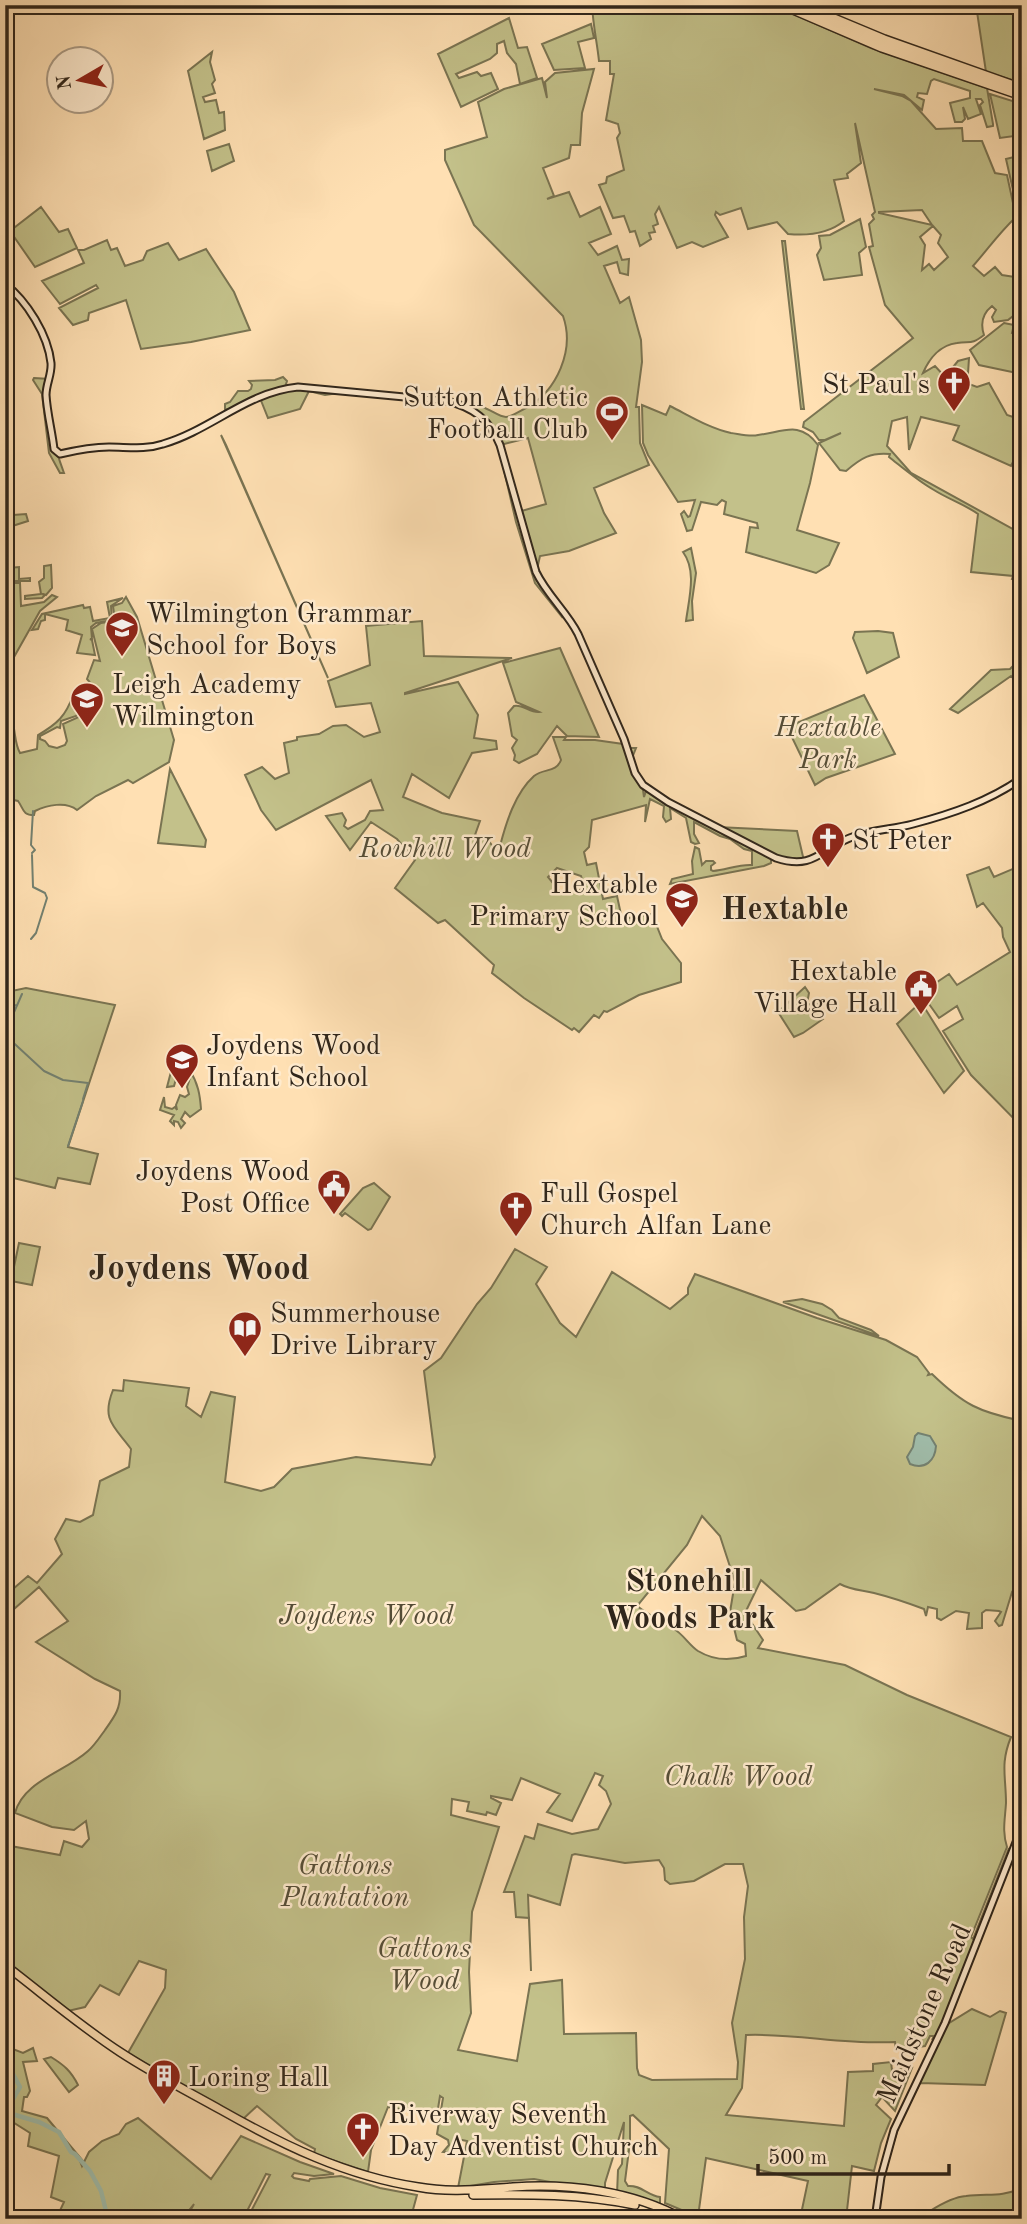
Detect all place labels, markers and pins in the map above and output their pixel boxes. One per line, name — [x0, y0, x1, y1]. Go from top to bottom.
church icon: St Paul's — [935, 364, 973, 413]
place label: St Paul's — [822, 372, 930, 400]
place label: Sutton Athletic Football Club — [403, 385, 588, 445]
sports icon: Sutton Athletic Football Club — [593, 393, 631, 442]
place label: Wilmington Grammar School for Boys — [146, 601, 412, 661]
school or university icon: Wilmington Grammar School for Boys — [103, 609, 141, 658]
place label: Leigh Academy Wilmington — [112, 672, 302, 732]
school or university icon: Leigh Academy Wilmington — [68, 680, 106, 729]
church icon: St Peter — [809, 820, 847, 869]
place label: St Peter — [852, 828, 952, 856]
place label: Hextable Primary School — [470, 872, 658, 932]
school or university icon: Hextable Primary School — [663, 880, 701, 929]
place label: Hextable Village Hall — [753, 959, 897, 1019]
public building icon: Hextable Village Hall — [902, 967, 940, 1016]
place label: Joydens Wood Infant School — [206, 1033, 381, 1093]
school or university icon: Joydens Wood Infant School — [163, 1041, 201, 1090]
place label: Joydens Wood Post Office — [135, 1159, 310, 1219]
public building icon: Joydens Wood Post Office — [315, 1167, 353, 1216]
place label: Full Gospel Church Alfan Lane — [540, 1181, 771, 1241]
church icon: Full Gospel Church Alfan Lane — [497, 1189, 535, 1238]
place label: Summerhouse Drive Library — [270, 1301, 440, 1361]
library icon: Summerhouse Drive Library — [226, 1309, 264, 1358]
building icon: Loring Hall — [145, 2057, 183, 2106]
place label: Loring Hall — [188, 2065, 329, 2093]
place label: Riverway Seventh Day Adventist Church — [388, 2102, 658, 2162]
church icon: Riverway Seventh Day Adventist Church — [344, 2110, 382, 2159]

